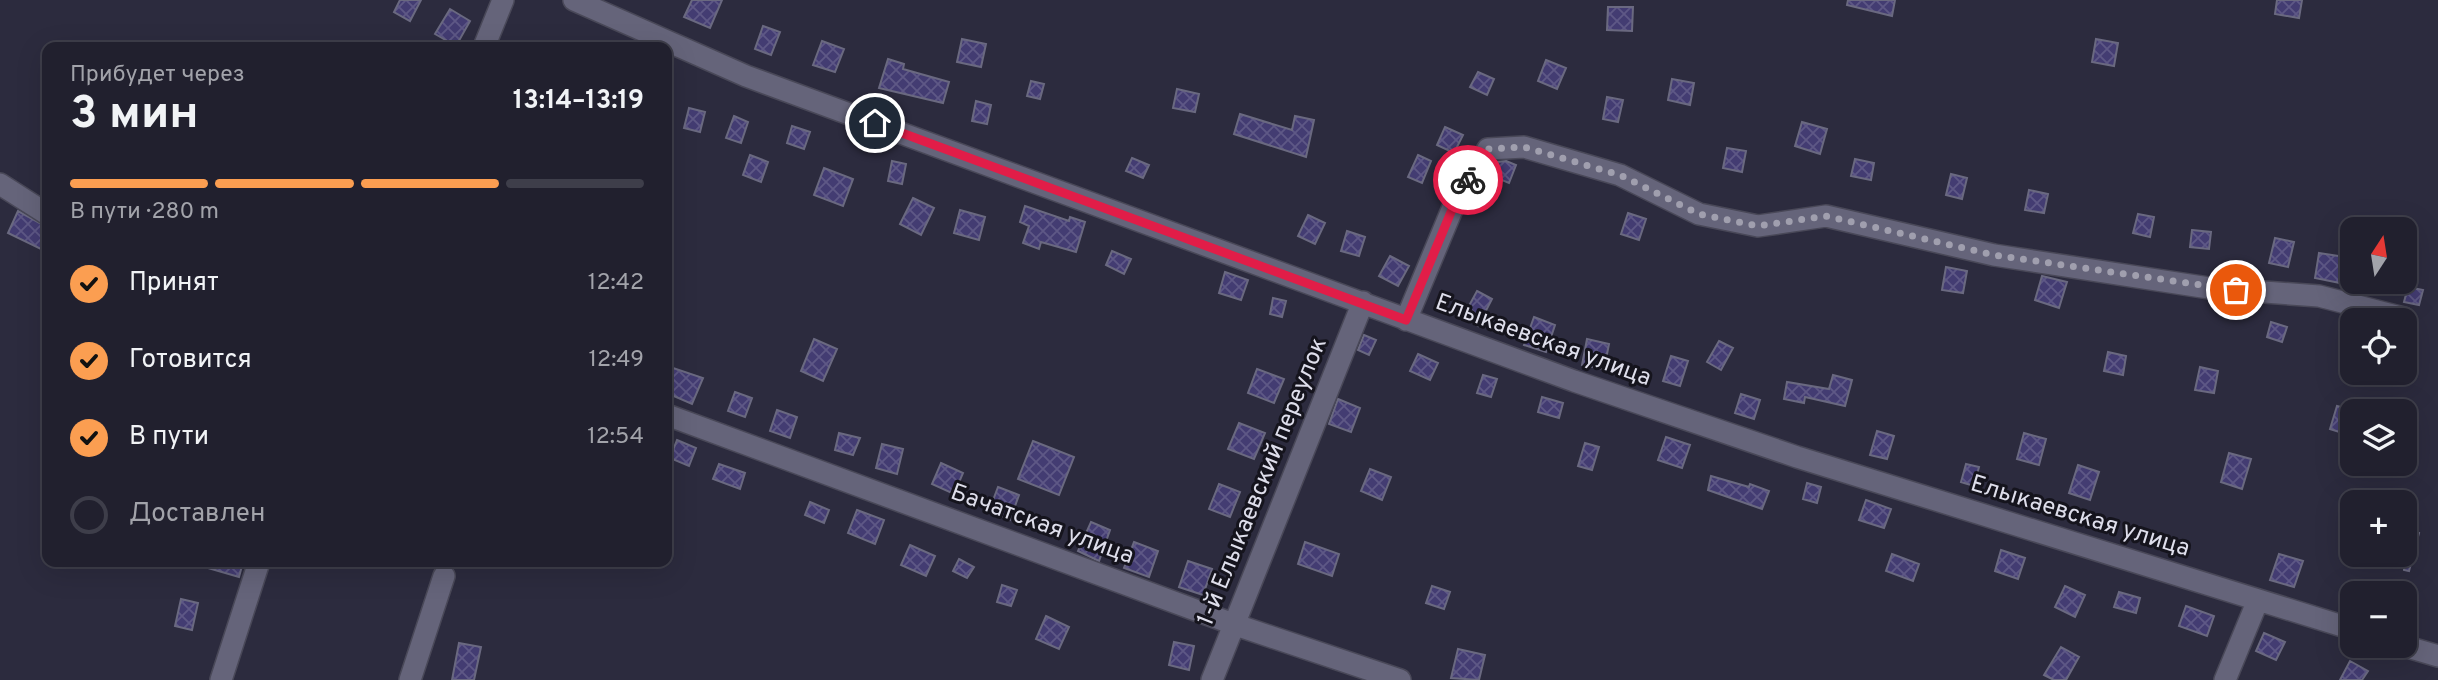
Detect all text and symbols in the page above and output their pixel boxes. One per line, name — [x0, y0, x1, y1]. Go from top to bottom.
text: Прибудет через — [70, 61, 245, 90]
text: 13:14–13:19 — [513, 85, 644, 118]
text: 3 мин — [70, 86, 199, 145]
pin — [845, 93, 905, 153]
icon: home — [856, 104, 894, 142]
courier — [1433, 145, 1503, 215]
icon: bike — [1449, 161, 1487, 199]
text: В пути · 280 m — [70, 198, 219, 227]
north arrow — [2340, 217, 2417, 294]
map controls — [2340, 217, 2417, 658]
pin — [2206, 260, 2266, 320]
icon: check — [70, 265, 108, 303]
text: Принят — [129, 267, 219, 300]
text: 12:42 — [588, 269, 644, 298]
icon: bag — [2217, 271, 2255, 309]
street label: Елыкаевская улица — [1431, 288, 1655, 394]
button: locate — [2340, 308, 2417, 385]
street label: 1-й Елыкаевский переулок — [1191, 333, 1335, 631]
icon: check — [70, 342, 108, 380]
text: Готовится — [129, 344, 252, 377]
text: 12:49 — [589, 346, 644, 375]
button: layers — [2340, 399, 2417, 476]
icon: check — [70, 419, 108, 457]
text: В пути — [129, 421, 209, 454]
text: 12:54 — [587, 423, 644, 452]
street label: Елыкаевская улица — [1967, 469, 2193, 565]
street label: Бачатская улица — [946, 478, 1138, 572]
button: + — [2340, 490, 2417, 567]
text: Доставлен — [129, 498, 265, 531]
button: − — [2340, 581, 2417, 658]

